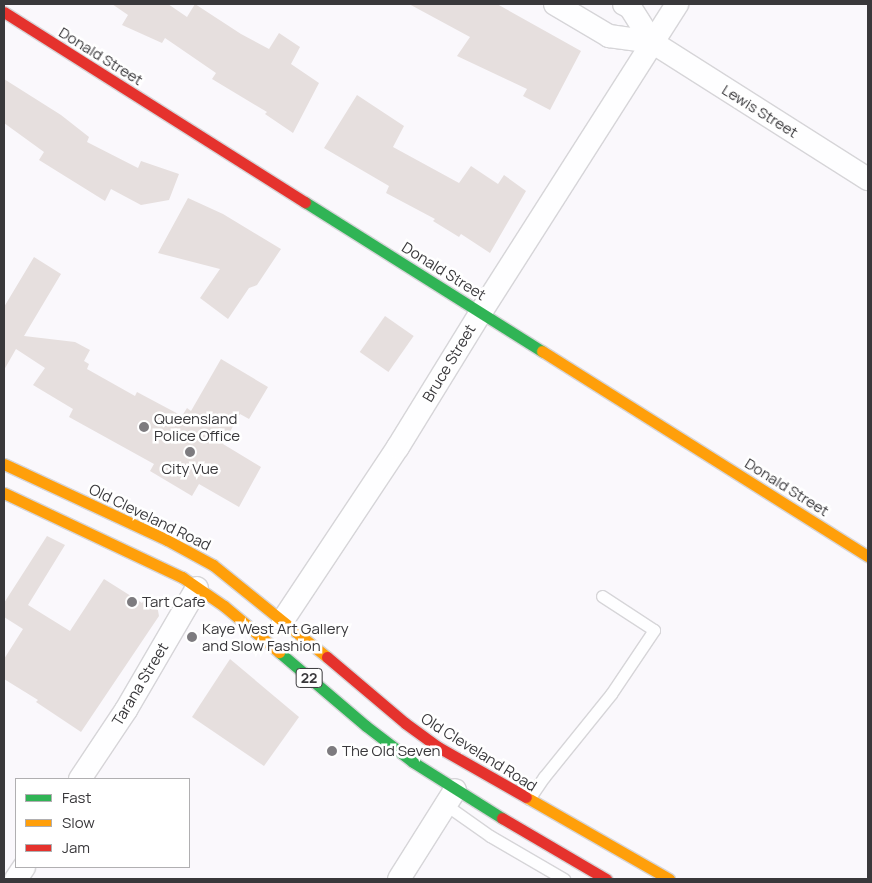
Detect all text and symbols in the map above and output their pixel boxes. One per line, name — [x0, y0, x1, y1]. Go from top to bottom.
street label: Donald Street — [56, 23, 146, 89]
street label: Lewis Street — [719, 81, 801, 141]
street label: Donald Street — [399, 238, 489, 304]
street label: Bruce Street — [419, 321, 479, 405]
place label: Queensland Police Office — [154, 409, 240, 444]
marker: Queensland Police Office — [138, 421, 150, 433]
marker: City Vue — [184, 446, 196, 458]
street label: Donald Street — [742, 454, 832, 520]
place label: City Vue — [161, 460, 219, 478]
street label: Old Cleveland Road — [86, 480, 214, 554]
place label: Tart Cafe — [142, 593, 205, 611]
marker: Tart Cafe — [126, 596, 138, 608]
place label: Kaye West Art Gallery and Slow Fashion — [202, 619, 349, 654]
marker: Kaye West Art Gallery and Slow Fashion — [186, 631, 198, 643]
street label: Tarana Street — [108, 639, 172, 729]
road number: 22 — [295, 666, 323, 690]
street label: Old Cleveland Road — [418, 709, 540, 795]
place label: The Old Seven — [342, 742, 440, 760]
marker: The Old Seven — [326, 745, 338, 757]
legend — [15, 778, 190, 868]
text: Fast — [62, 787, 91, 808]
text: Slow — [62, 812, 95, 833]
text: Jam — [62, 837, 90, 858]

